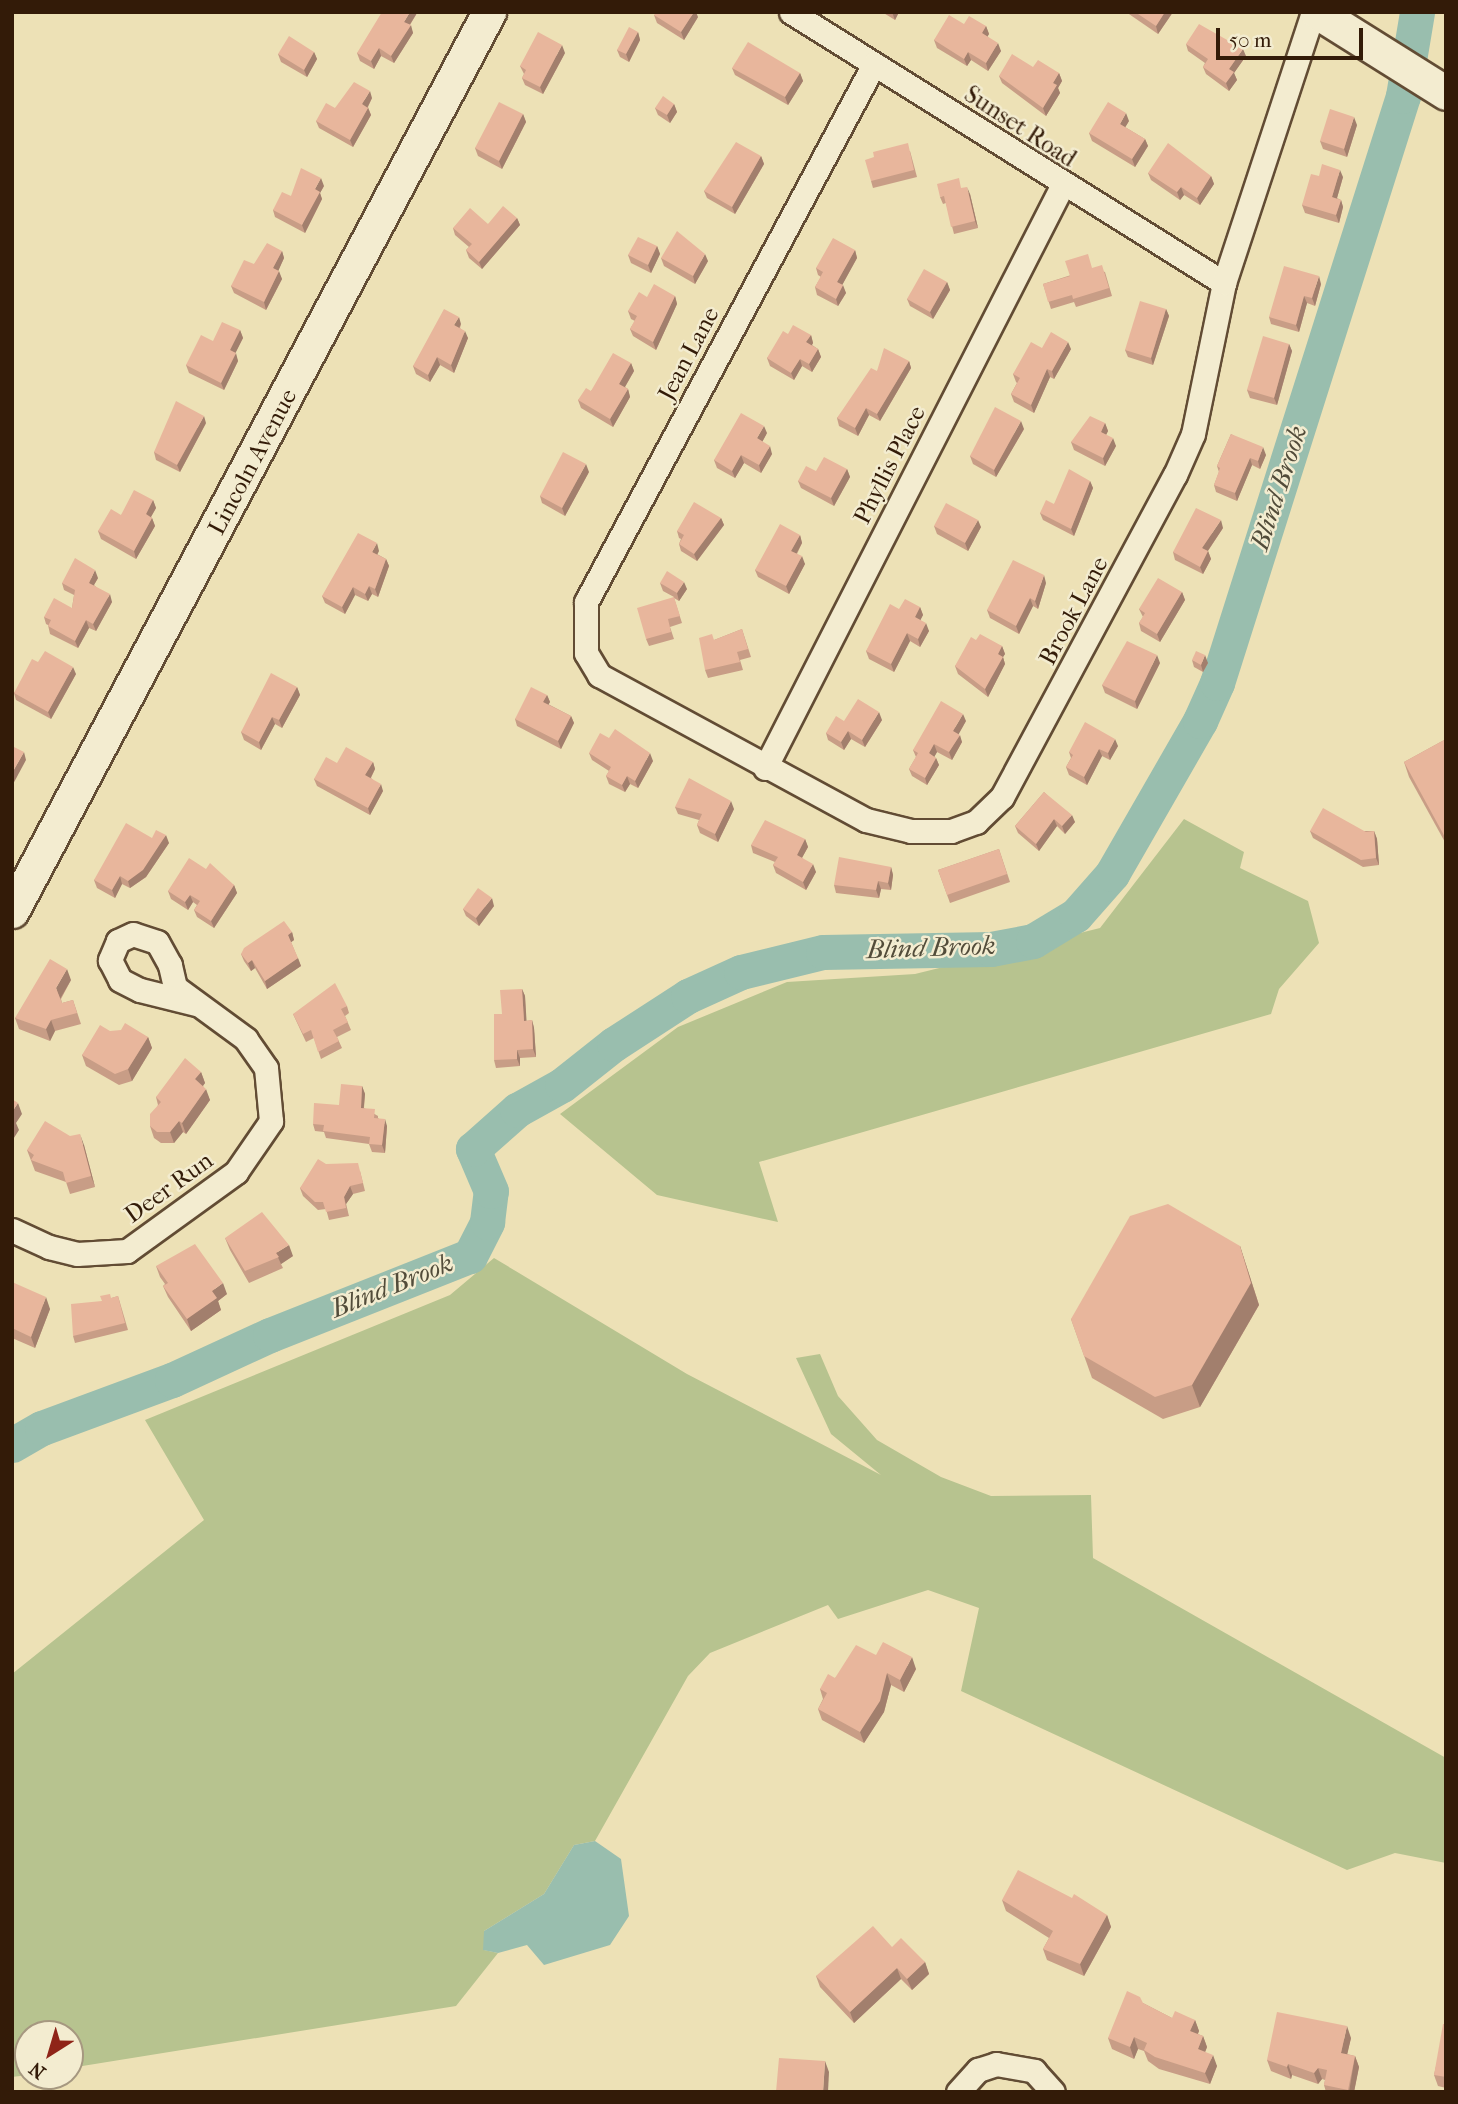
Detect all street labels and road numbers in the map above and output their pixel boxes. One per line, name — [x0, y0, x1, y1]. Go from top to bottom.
street label: Sunset Road — [959, 80, 1081, 174]
street label: Jean Lane — [652, 302, 726, 406]
street label: Lincoln Avenue — [202, 384, 304, 540]
street label: Phyllis Place — [848, 401, 932, 529]
street label: Brook Lane — [1033, 552, 1115, 670]
street label: Deer Run — [119, 1146, 219, 1230]

